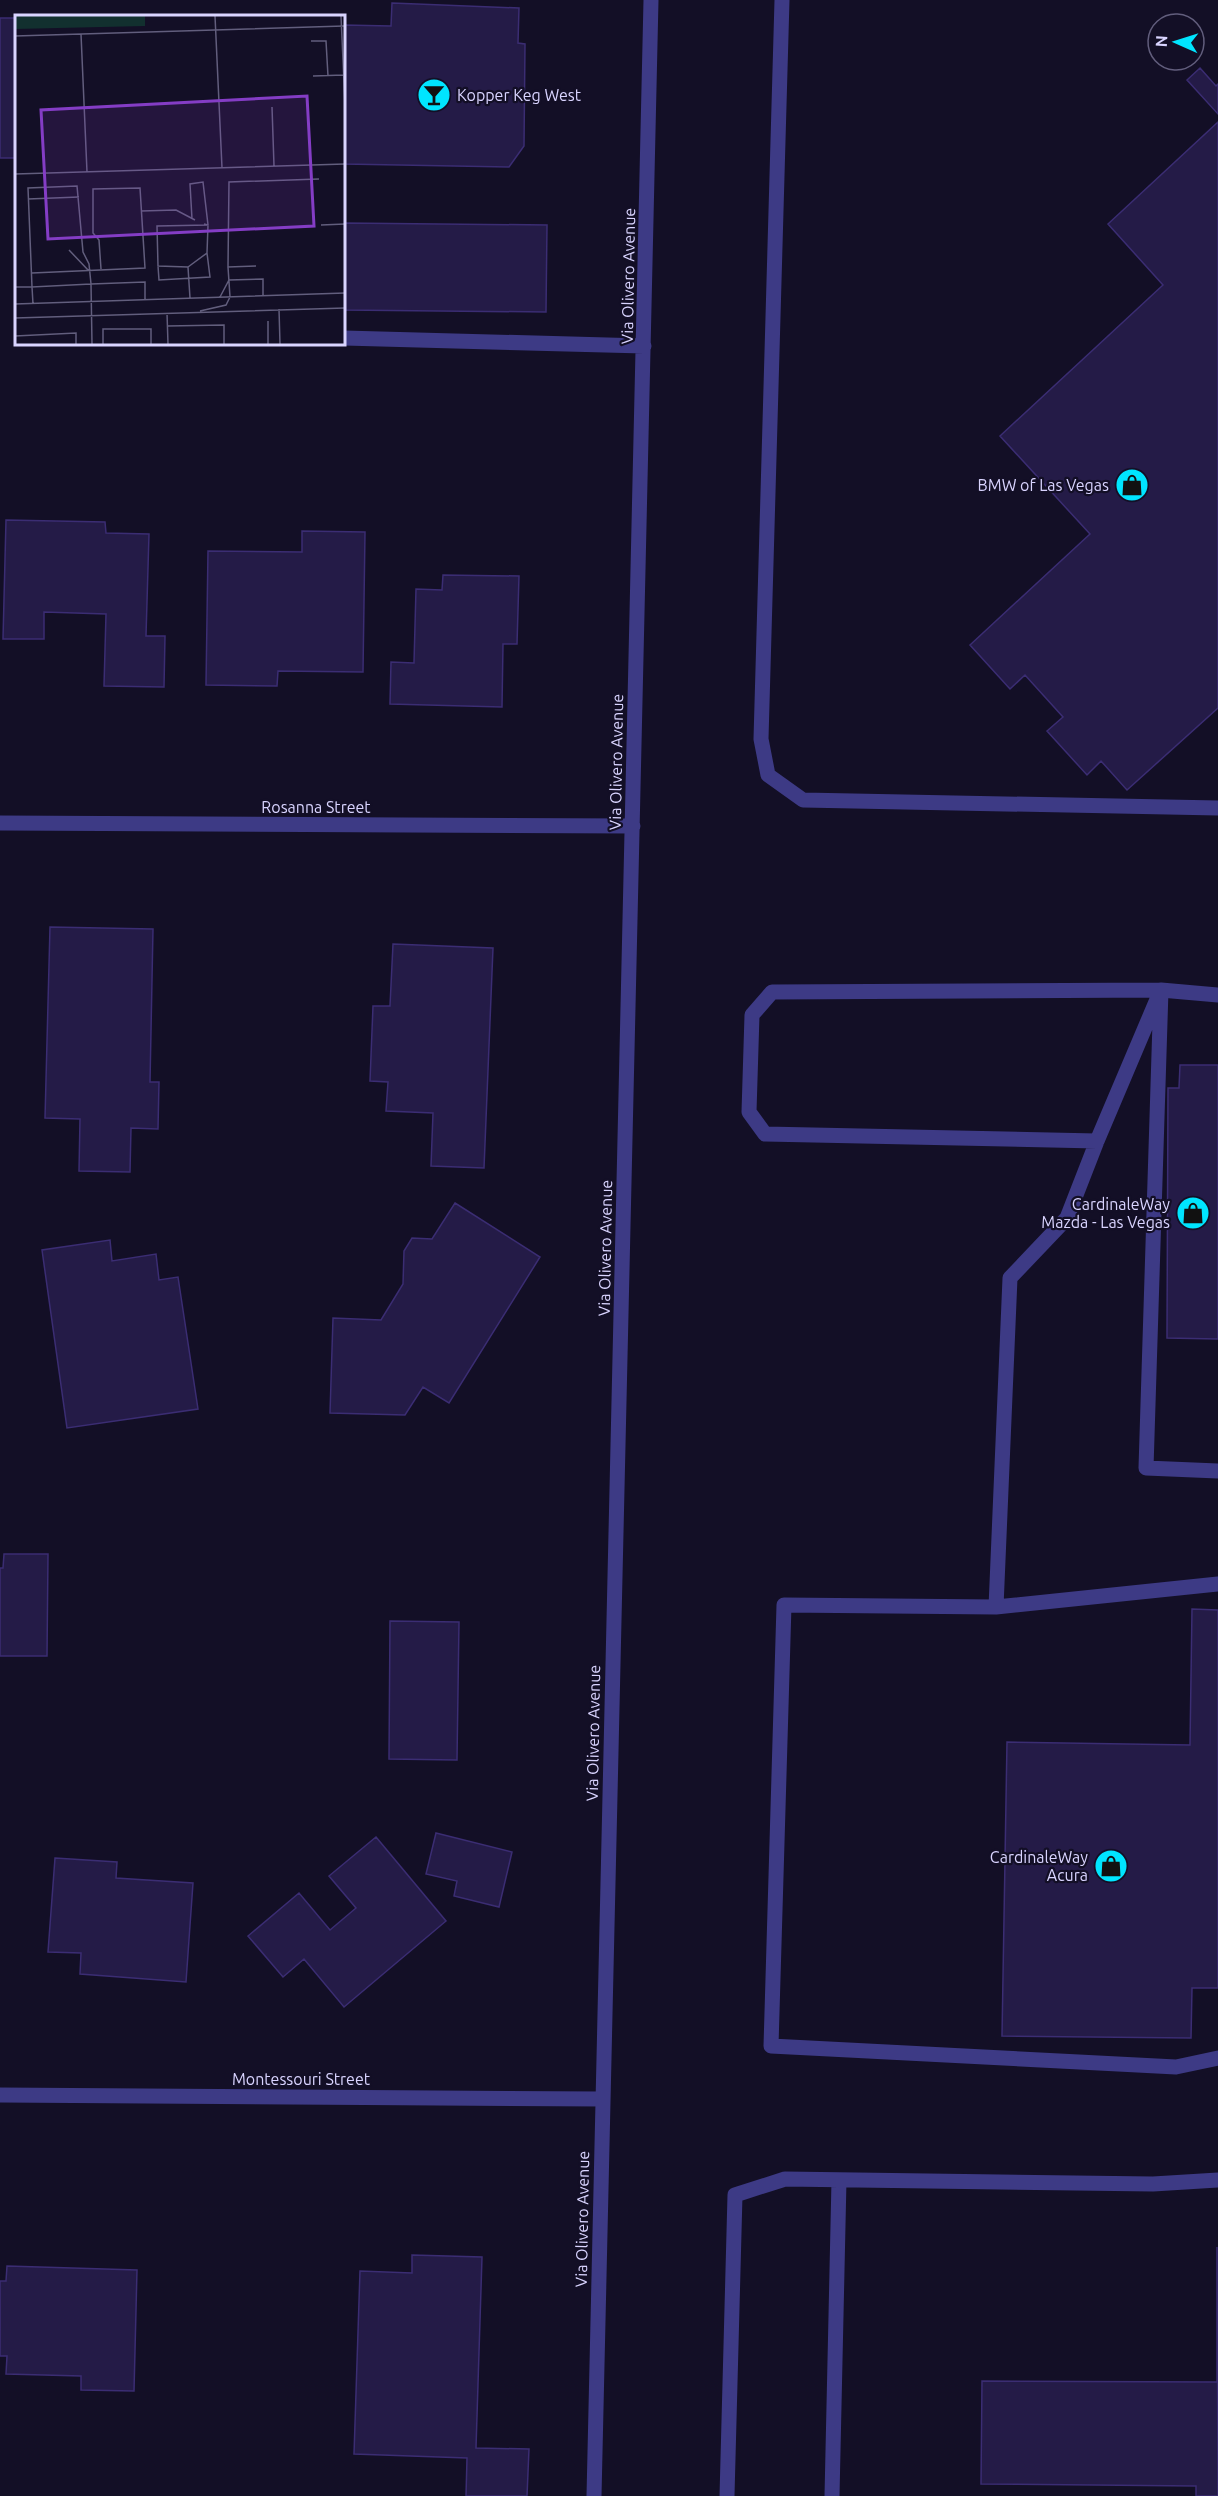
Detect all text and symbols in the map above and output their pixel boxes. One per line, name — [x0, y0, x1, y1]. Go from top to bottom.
north arrow — [1146, 12, 1206, 72]
inset map — [15, 15, 345, 345]
text: N — [1152, 35, 1170, 48]
bar icon: Kopper Keg West — [416, 77, 452, 113]
place label: Kopper Keg West — [457, 86, 582, 104]
street label: Via Olivero Avenue — [618, 208, 638, 344]
shop icon: BMW of Las Vegas — [1114, 467, 1150, 503]
place label: BMW of Las Vegas — [978, 476, 1109, 494]
street label: Via Olivero Avenue — [606, 694, 626, 830]
street label: Rosanna Street — [261, 798, 371, 816]
street label: Via Olivero Avenue — [595, 1180, 615, 1316]
place label: CardinaleWay Mazda - Las Vegas — [1041, 1195, 1170, 1231]
shop icon: CardinaleWay Mazda - Las Vegas — [1175, 1195, 1211, 1231]
street label: Via Olivero Avenue — [583, 1665, 603, 1801]
place label: CardinaleWay Acura — [990, 1848, 1088, 1884]
shop icon: CardinaleWay Acura — [1093, 1848, 1129, 1884]
street label: Montessouri Street — [232, 2070, 371, 2088]
street label: Via Olivero Avenue — [572, 2151, 592, 2287]

